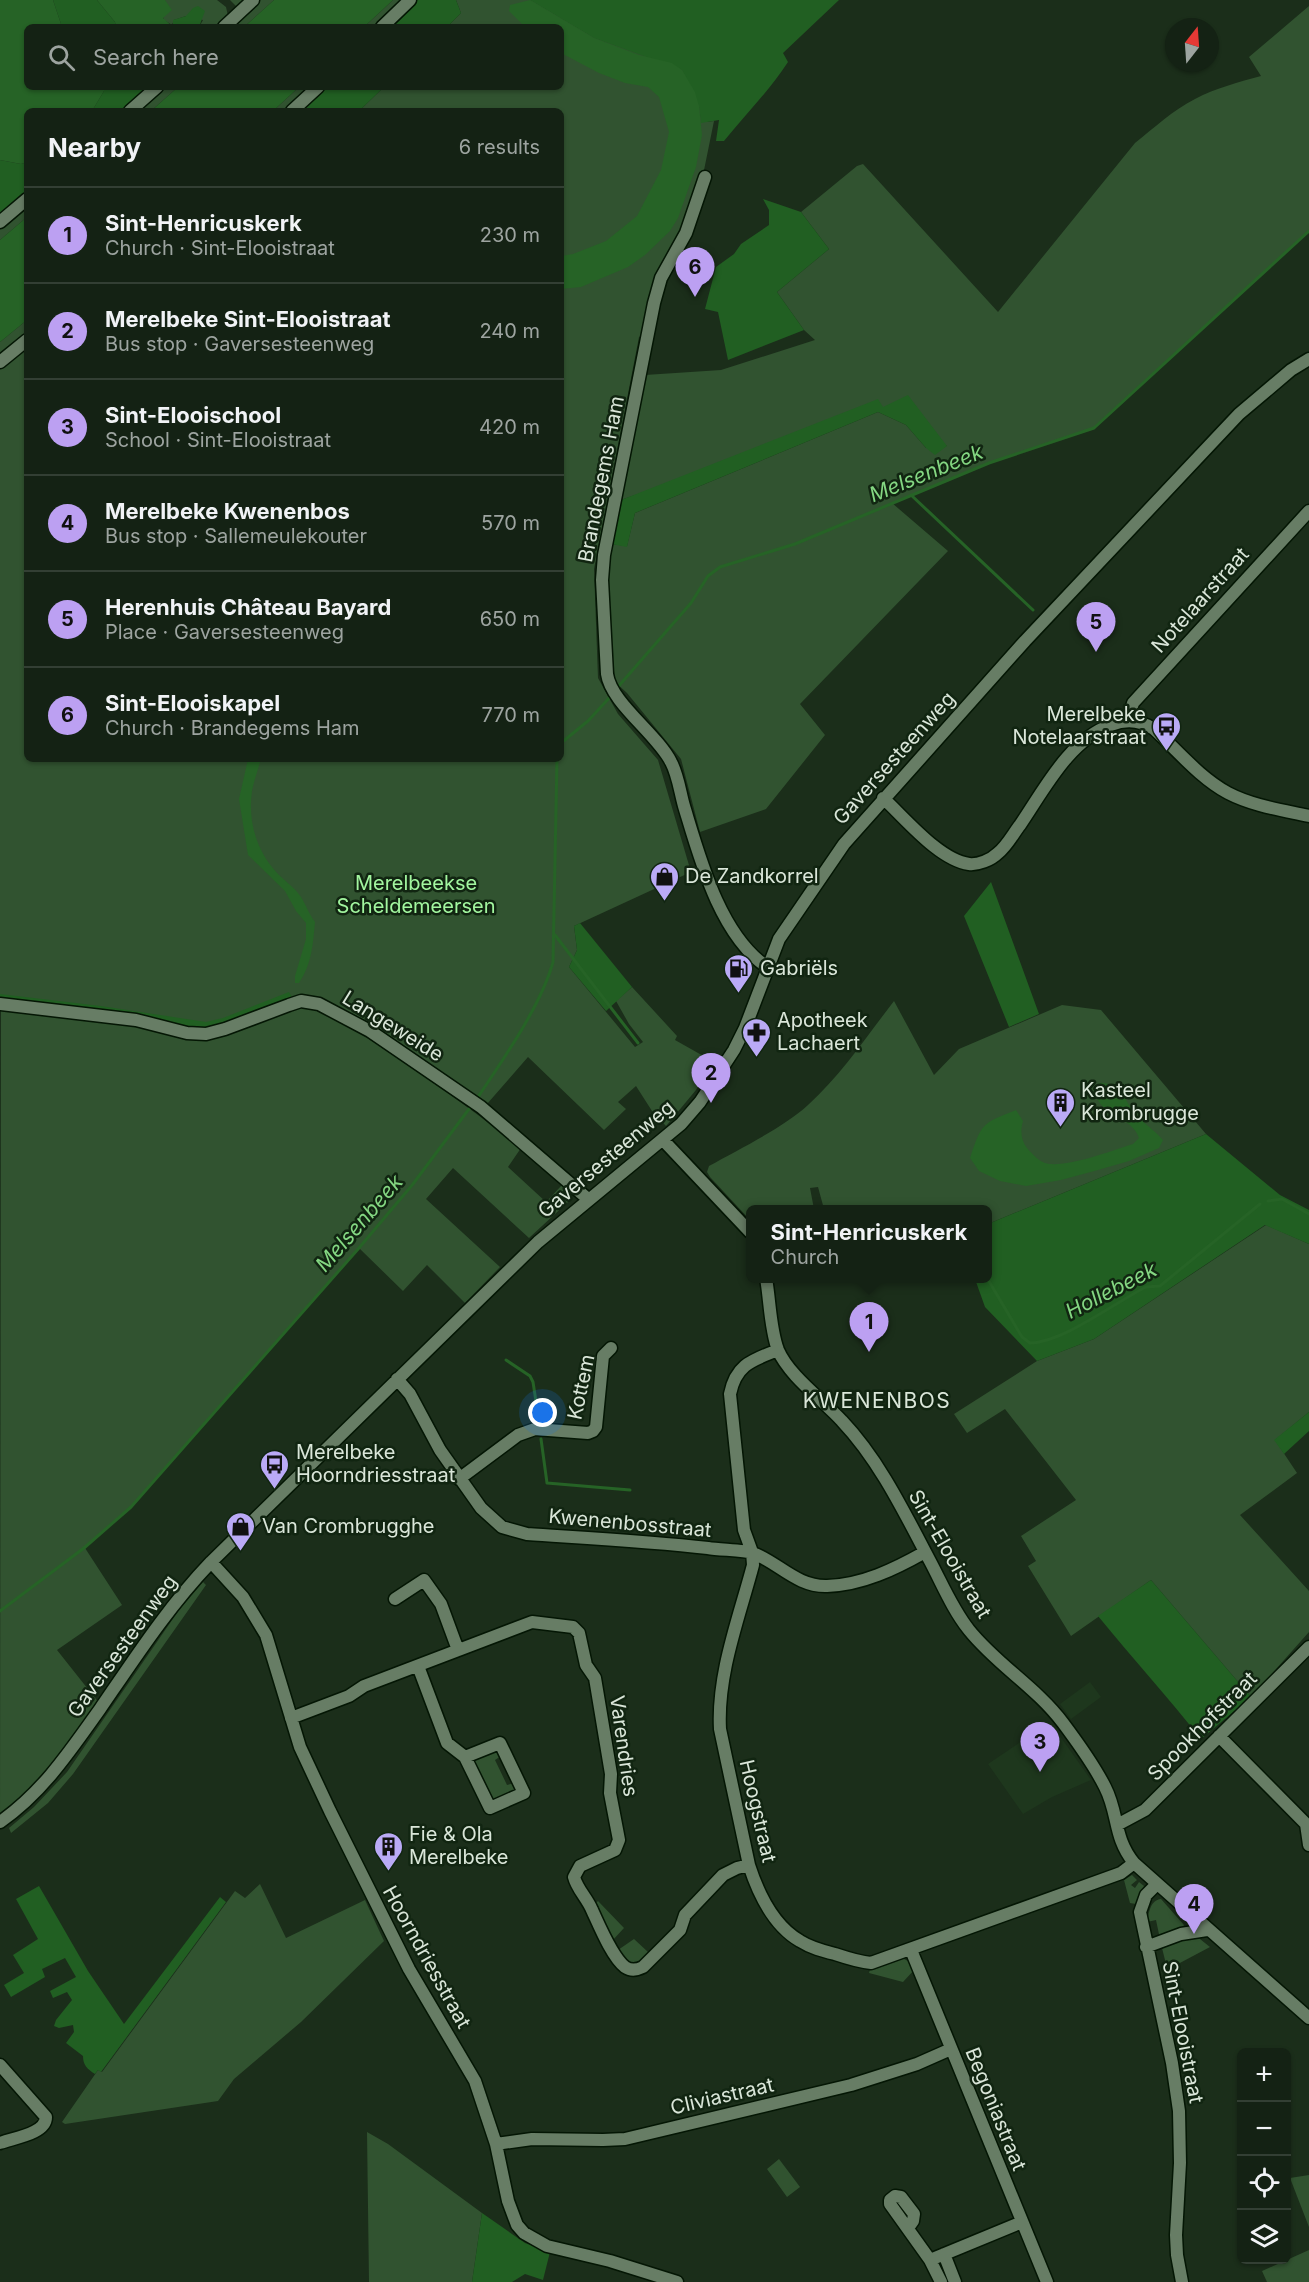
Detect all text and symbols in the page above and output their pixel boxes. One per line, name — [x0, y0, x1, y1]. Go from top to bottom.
north arrow — [1165, 18, 1219, 72]
search box — [24, 24, 564, 90]
icon: search — [45, 41, 78, 74]
text: Search here — [93, 44, 219, 70]
text: Nearby — [48, 132, 141, 163]
text: 6 results — [459, 135, 540, 159]
text: Sint-Henricuskerk — [105, 210, 302, 236]
text: 1 — [63, 223, 72, 247]
text: 230 m — [480, 223, 540, 247]
text: Church · Sint-Elooistraat — [105, 236, 335, 260]
pin: 6 — [676, 248, 714, 297]
text: Merelbeke Sint-Elooistraat — [105, 306, 391, 332]
text: 2 — [61, 319, 74, 343]
text: 240 m — [479, 319, 540, 343]
text: Bus stop · Gaversesteenweg — [105, 332, 374, 356]
street label: Brandegems Ham — [573, 394, 629, 564]
text: Sint-Elooischool — [105, 402, 281, 428]
text: 3 — [61, 415, 74, 439]
text: 420 m — [479, 415, 540, 439]
text: School · Sint-Elooistraat — [105, 428, 331, 452]
water label: Melsenbeek — [866, 439, 987, 507]
text: Merelbeke Kwenenbos — [105, 498, 350, 524]
text: 4 — [61, 511, 74, 535]
text: 570 m — [481, 511, 540, 535]
text: Bus stop · Sallemeulekouter — [105, 524, 367, 548]
street label: Notelaarstraat — [1146, 542, 1254, 658]
text: Herenhuis Château Bayard — [105, 594, 391, 620]
pin: 5 — [1076, 602, 1116, 652]
text: 5 — [61, 607, 74, 631]
text: 650 m — [480, 607, 540, 631]
text: Place · Gaversesteenweg — [105, 620, 344, 644]
street label: Gaversesteenweg — [828, 687, 960, 829]
text: Sint-Elooiskapel — [105, 690, 280, 716]
place label: Merelbeke Notelaarstraat — [1012, 702, 1146, 749]
text: 6 — [61, 703, 74, 727]
text: 770 m — [482, 703, 540, 727]
bus stop icon: Merelbeke Notelaarstraat — [1151, 710, 1183, 752]
text: Church · Brandegems Ham — [105, 716, 360, 740]
shop icon: De Zandkorrel — [648, 860, 680, 902]
place label: De Zandkorrel — [685, 864, 819, 888]
park label: Merelbeekse Scheldemeersen — [337, 871, 495, 918]
fuel station icon: Gabriëls — [723, 952, 755, 994]
place label: Gabriëls — [760, 956, 838, 980]
street label: Langeweide — [338, 986, 448, 1066]
place label: Apotheek Lachaert — [777, 1008, 868, 1055]
pharmacy icon: Apotheek Lachaert — [740, 1016, 772, 1058]
pin: 2 — [692, 1054, 730, 1103]
place label: Kasteel Krombrugge — [1081, 1078, 1199, 1125]
building icon: Kasteel Krombrugge — [1044, 1086, 1076, 1128]
street label: Gaversesteenweg — [533, 1095, 679, 1223]
water label: Melsenbeek — [310, 1169, 408, 1277]
popup — [746, 1205, 992, 1283]
text: Sint-Henricuskerk — [771, 1219, 967, 1245]
text: Church — [771, 1245, 839, 1269]
water label: Hollebeek — [1061, 1256, 1161, 1324]
pin: 1 — [850, 1302, 888, 1352]
street label: Kottem — [562, 1352, 600, 1422]
district label: KWENENBOS — [803, 1388, 951, 1413]
your location — [528, 1398, 557, 1427]
place label: Merelbeke Hoorndriesstraat — [296, 1440, 456, 1487]
bus stop icon: Merelbeke Hoorndriesstraat — [259, 1448, 291, 1490]
street label: Sint-Elooistraat — [904, 1486, 997, 1623]
street label: Kwenenbosstraat — [547, 1504, 713, 1542]
shop icon: Van Crombrugghe — [225, 1510, 257, 1552]
place label: Van Crombrugghe — [262, 1514, 434, 1538]
street label: Gaversesteenweg — [62, 1570, 182, 1722]
street label: Spookhofstraat — [1142, 1666, 1262, 1786]
street label: Varendries — [605, 1694, 643, 1798]
pin: 3 — [1020, 1722, 1060, 1772]
street label: Hoogstraat — [735, 1757, 782, 1865]
place label: Fie & Ola Merelbeke — [409, 1822, 509, 1869]
building icon: Fie & Ola Merelbeke — [372, 1830, 404, 1872]
street label: Hoorndriesstraat — [378, 1882, 476, 2033]
pin: 4 — [1174, 1884, 1214, 1934]
street label: Sint-Elooistraat — [1157, 1959, 1209, 2105]
street label: Begoniastraat — [960, 2044, 1032, 2174]
map controls — [1237, 2048, 1291, 2264]
button: + — [1237, 2048, 1291, 2102]
street label: Cliviastraat — [668, 2072, 776, 2120]
button: − — [1237, 2102, 1291, 2156]
button: locate — [1237, 2156, 1291, 2210]
button: layers — [1237, 2210, 1291, 2264]

